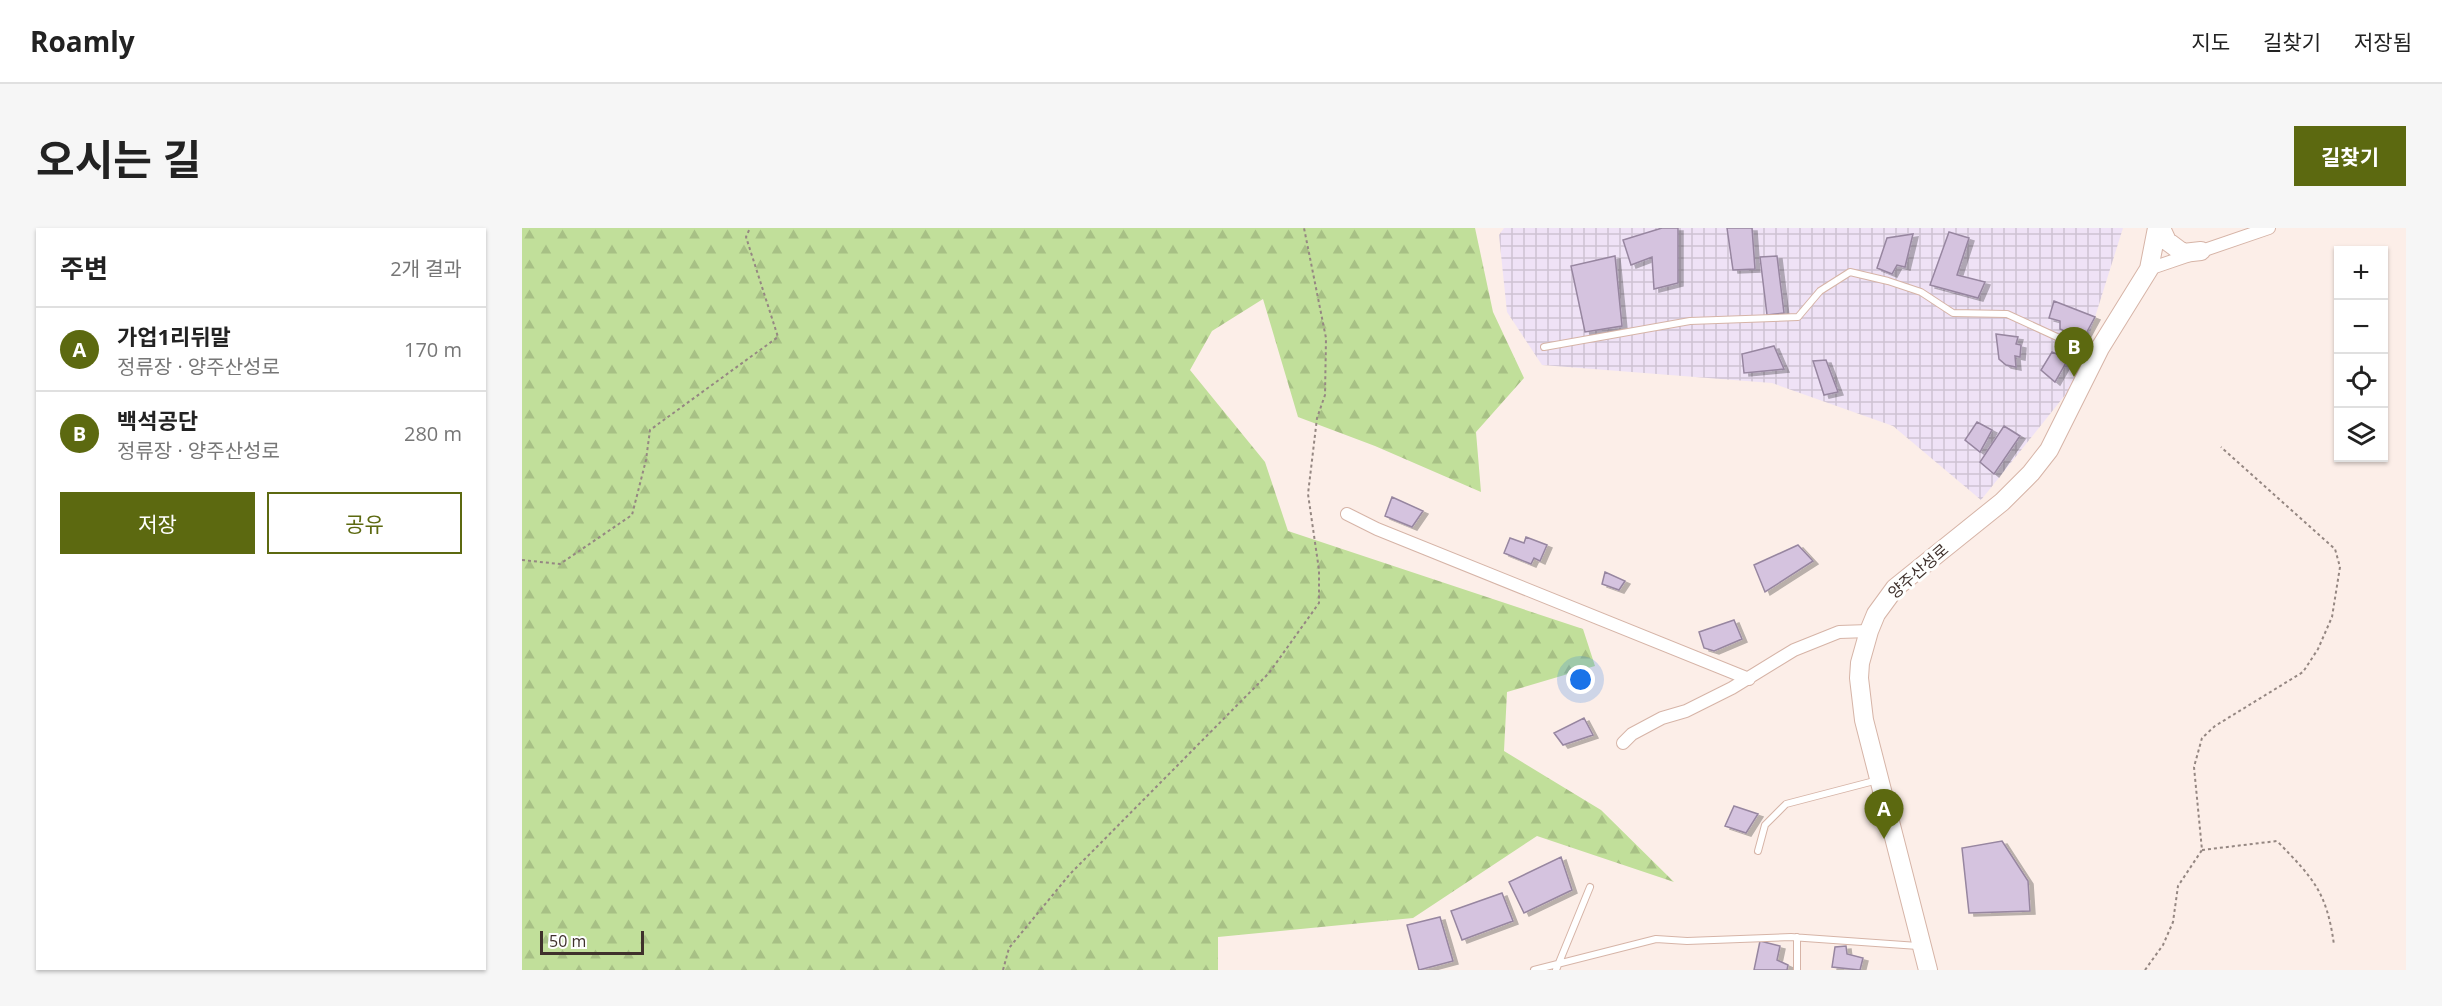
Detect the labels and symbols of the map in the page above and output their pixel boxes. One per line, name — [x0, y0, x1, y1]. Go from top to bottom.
pin: B — [2054, 328, 2094, 377]
street label: 양주산성로 — [1883, 538, 1953, 603]
your location — [1566, 665, 1595, 694]
pin: A — [1864, 790, 1904, 839]
scale bar — [540, 928, 644, 956]

